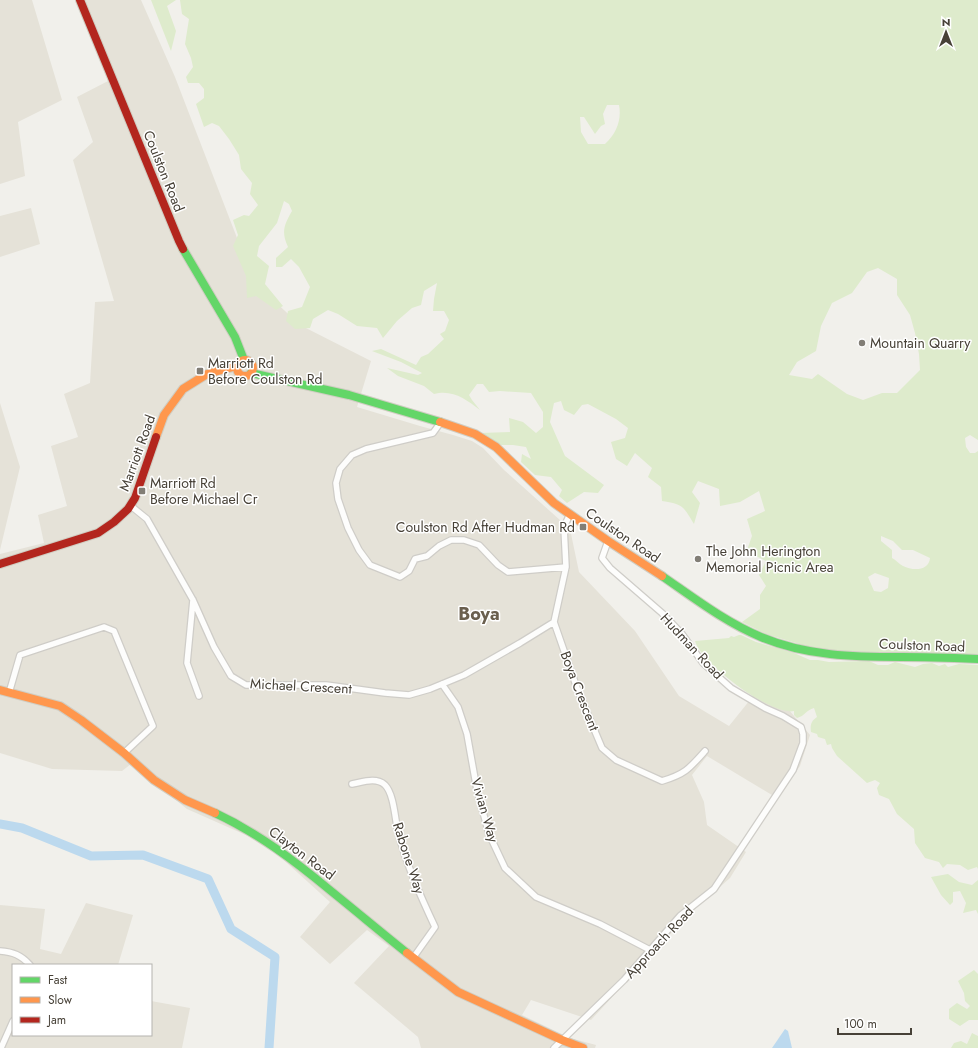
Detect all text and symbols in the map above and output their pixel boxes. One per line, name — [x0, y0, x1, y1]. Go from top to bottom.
north arrow — [926, 12, 966, 52]
text: N — [942, 14, 950, 30]
street label: Coulston Road — [139, 127, 189, 215]
place label: Mountain Quarry — [870, 333, 971, 353]
marker: Mountain Quarry — [857, 338, 867, 348]
place label: Marriott Rd Before Coulston Rd — [208, 353, 323, 389]
marker: Marriott Rd Before Coulston Rd — [195, 366, 205, 376]
street label: Marriott Road — [114, 412, 160, 494]
place label: Marriott Rd Before Michael Cr — [150, 473, 258, 509]
marker: Marriott Rd Before Michael Cr — [137, 486, 147, 496]
street label: Coulston Road — [582, 503, 664, 567]
place label: Coulston Rd After Hudman Rd — [396, 517, 575, 537]
marker: Coulston Rd After Hudman Rd — [578, 522, 588, 532]
place label: The John Herington Memorial Picnic Area — [706, 541, 833, 577]
marker: The John Herington Memorial Picnic Area — [693, 554, 703, 564]
district label: Boya — [458, 601, 500, 627]
street label: Hudman Road — [656, 608, 728, 684]
street label: Coulston Road — [879, 634, 965, 656]
street label: Boya Crescent — [556, 648, 605, 734]
street label: Michael Crescent — [250, 673, 353, 699]
street label: Vivian Way — [466, 775, 504, 845]
street label: Rabone Way — [388, 820, 430, 897]
street label: Clayton Road — [265, 821, 339, 885]
street label: Approach Road — [620, 901, 698, 983]
legend — [12, 964, 152, 1036]
text: Fast — [48, 971, 67, 989]
text: Slow — [48, 991, 73, 1009]
scale bar — [838, 1010, 911, 1036]
text: Jam — [46, 1011, 66, 1029]
text: 100 m — [844, 1015, 877, 1033]

